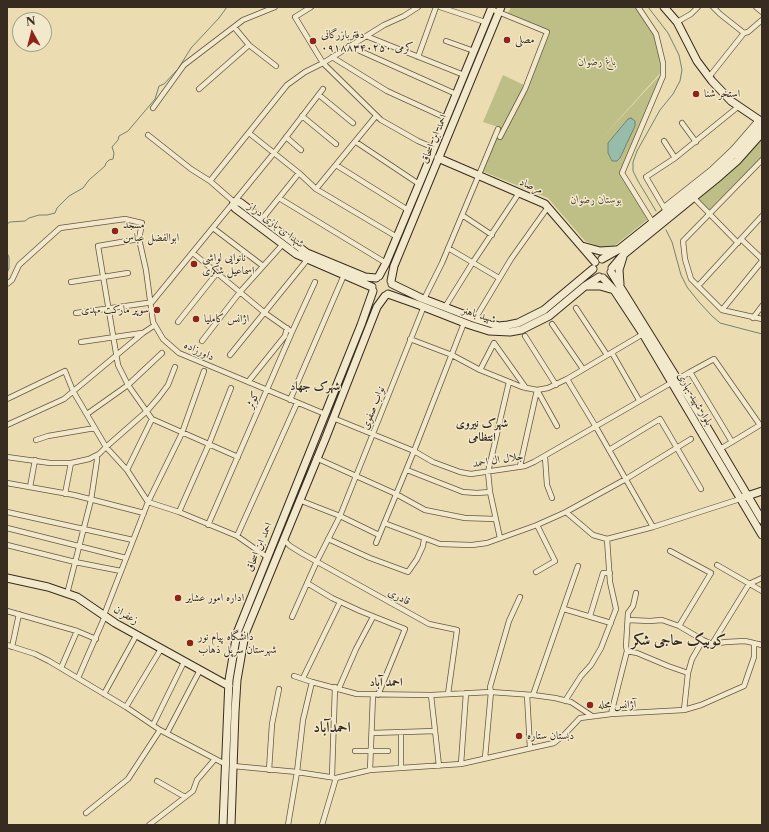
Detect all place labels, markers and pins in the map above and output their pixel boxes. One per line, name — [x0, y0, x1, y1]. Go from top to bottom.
place label: دفتربازرگانی کرمی ۰۹۱۸۸۳۴۰۲۵۰ — [321, 28, 413, 54]
place label: مصلی — [515, 33, 535, 47]
marker: مصلی — [502, 35, 512, 45]
marker: دفتربازرگانی کرمی ۰۹۱۸۸۳۴۰۲۵۰ — [308, 36, 318, 46]
place label: استخر شنا — [704, 87, 740, 101]
marker: استخر شنا — [691, 89, 701, 99]
place label: مسجد ابوالفضل عباس — [123, 218, 179, 244]
marker: مسجد ابوالفضل عباس — [110, 226, 120, 236]
place label: نانوایی لواشی اسماعیل شکری — [202, 251, 254, 277]
marker: نانوایی لواشی اسماعیل شکری — [189, 259, 199, 269]
place label: سوپر مارکت مهدی — [81, 303, 149, 317]
marker: سوپر مارکت مهدی — [152, 305, 162, 315]
place label: اژانس کاملیا — [204, 312, 249, 326]
marker: اژانس کاملیا — [191, 314, 201, 324]
place label: اداره امور عشایر — [186, 591, 244, 605]
marker: اداره امور عشایر — [173, 593, 183, 603]
place label: دانشگاه پیام نور شهرستان سرپل ذهاب — [198, 630, 277, 656]
marker: دانشگاه پیام نور شهرستان سرپل ذهاب — [185, 638, 195, 648]
place label: آژانس محله — [598, 698, 636, 712]
marker: آژانس محله — [585, 700, 595, 710]
place label: دبستان ستاره — [527, 729, 574, 743]
marker: دبستان ستاره — [514, 731, 524, 741]

